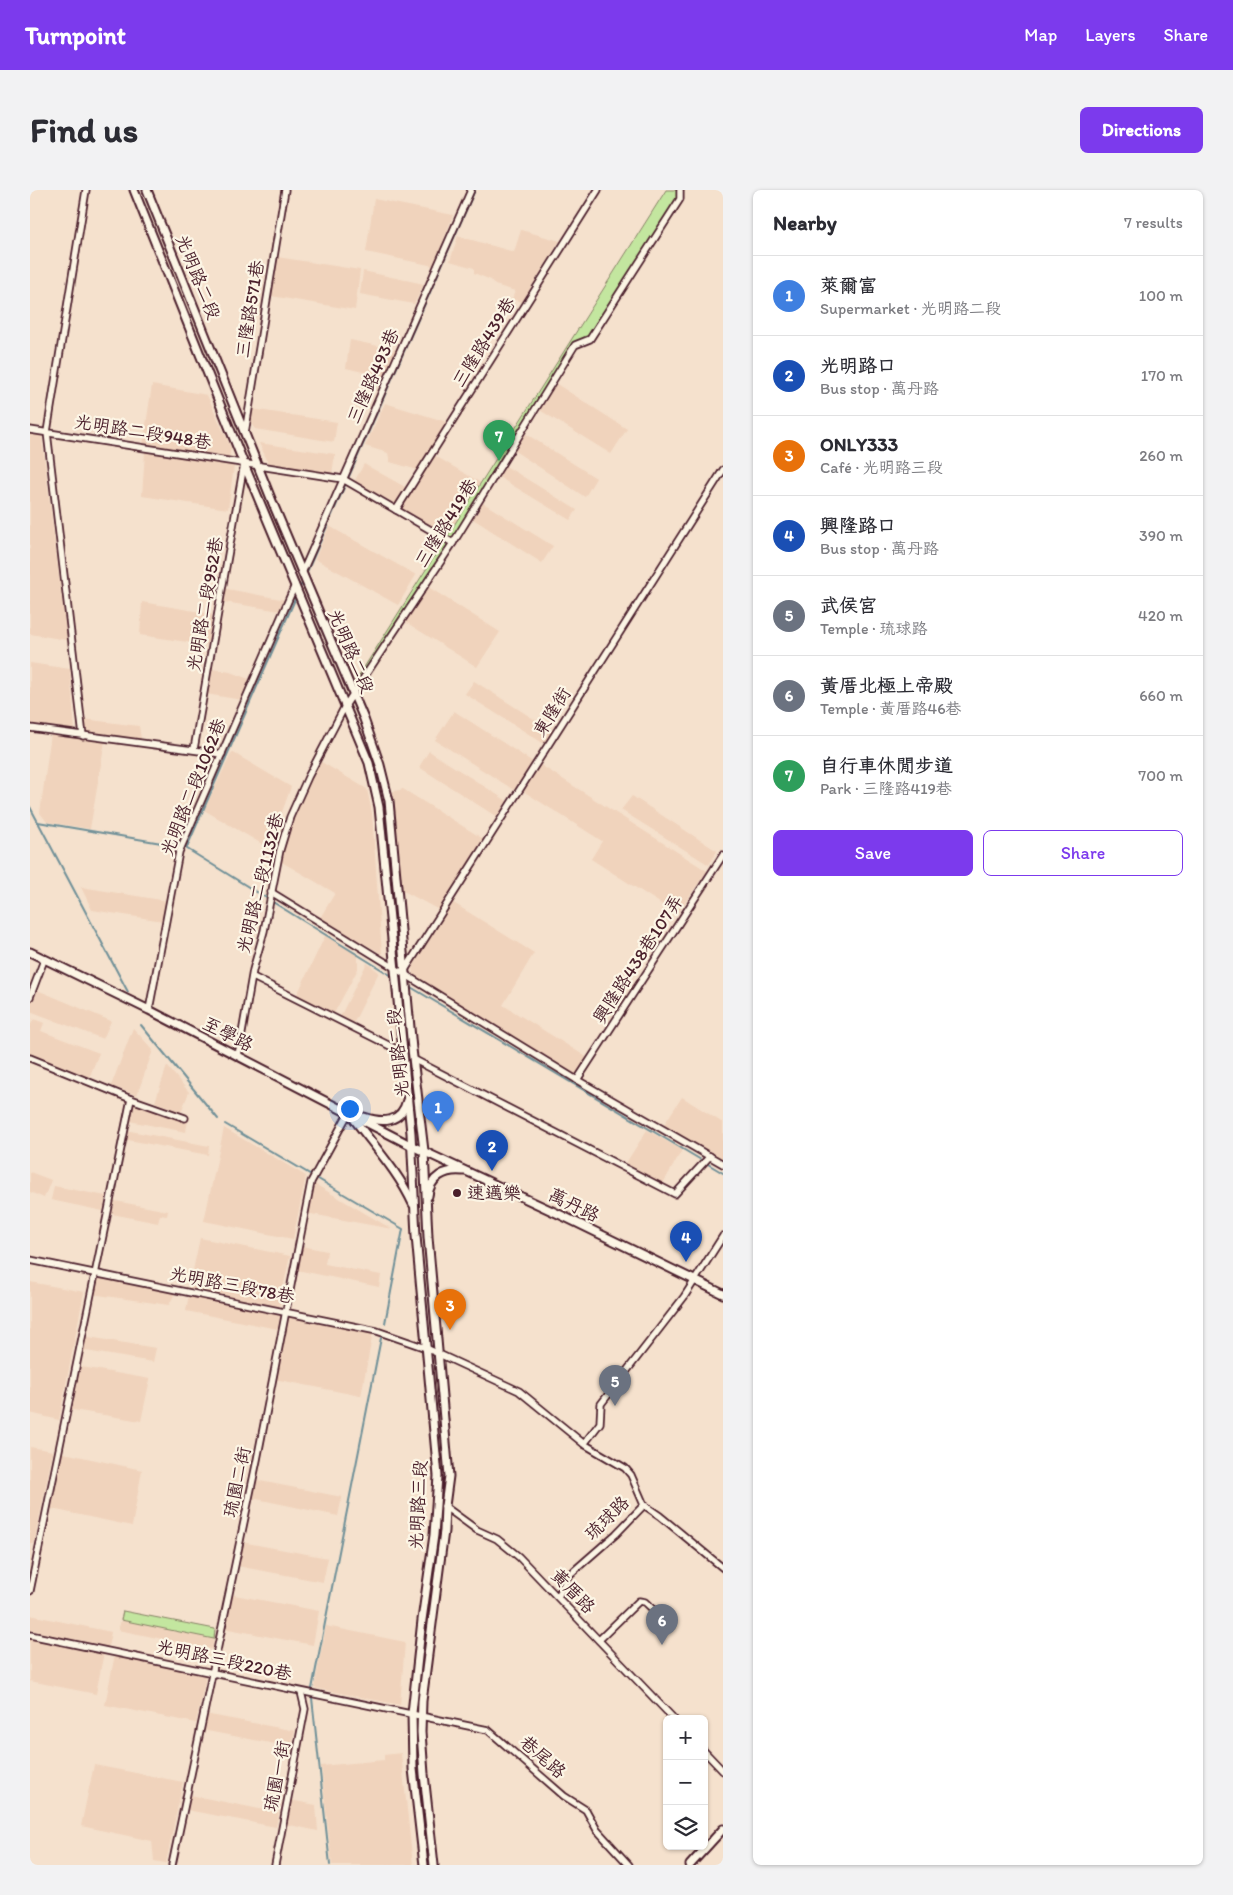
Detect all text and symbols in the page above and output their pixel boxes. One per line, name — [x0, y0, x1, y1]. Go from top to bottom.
text: Turnpoint — [25, 21, 126, 50]
text: Map — [1024, 24, 1057, 46]
text: Layers — [1085, 24, 1135, 46]
text: Share — [1163, 24, 1208, 46]
button: Directions — [1080, 107, 1203, 153]
text: Find us — [30, 109, 138, 151]
text: Nearby — [773, 210, 837, 235]
text: 7 results — [1124, 213, 1183, 232]
street label: 光明路二段 — [171, 231, 225, 323]
street label: 三隆路571巷 — [231, 259, 269, 359]
text: 萊爾富 — [820, 274, 877, 297]
text: 1 — [785, 286, 793, 305]
text: 100 m — [1139, 286, 1183, 305]
street label: 三隆路439巷 — [448, 293, 520, 391]
text: Supermarket · 光明路二段 — [820, 299, 1001, 318]
street label: 三隆路493巷 — [342, 325, 404, 427]
text: 光明路口 — [820, 354, 896, 377]
text: 2 — [785, 366, 793, 385]
text: 170 m — [1141, 366, 1183, 385]
text: Bus stop · 萬丹路 — [820, 379, 939, 398]
street label: 光明路二段948巷 — [73, 410, 213, 454]
pin: 7 — [483, 420, 515, 461]
text: ONLY333 — [820, 433, 898, 456]
text: 3 — [785, 446, 793, 465]
text: 260 m — [1139, 446, 1183, 465]
text: Café · 光明路三段 — [820, 458, 943, 477]
street label: 三隆路419巷 — [410, 475, 482, 571]
text: 興隆路口 — [820, 514, 896, 537]
text: 4 — [784, 526, 794, 545]
text: 390 m — [1139, 526, 1183, 545]
street label: 光明路二段952巷 — [182, 535, 228, 673]
text: Bus stop · 萬丹路 — [820, 539, 939, 558]
text: 武侯宮 — [820, 594, 877, 617]
street label: 光明路二段 — [323, 605, 379, 697]
text: 5 — [785, 606, 793, 625]
text: 420 m — [1138, 606, 1183, 625]
text: Temple · 琉球路 — [820, 619, 928, 638]
text: 黃厝北極上帝殿 — [820, 674, 953, 697]
street label: 東隆街 — [528, 683, 576, 741]
text: 6 — [785, 686, 793, 705]
text: 660 m — [1139, 686, 1183, 705]
text: Temple · 黃厝路46巷 — [820, 699, 962, 718]
street label: 光明路二段1062巷 — [155, 715, 231, 859]
text: 自行車休閒步道 — [820, 754, 953, 777]
text: 7 — [785, 766, 793, 785]
text: 700 m — [1138, 766, 1183, 785]
text: Park · 三隆路419巷 — [820, 779, 952, 798]
street label: 光明路二段1132巷 — [232, 810, 288, 956]
button: Save — [773, 830, 973, 876]
button: Share — [983, 830, 1183, 876]
street label: 興隆路438巷107弄 — [588, 891, 688, 1027]
street label: 光明路二段 — [382, 1007, 414, 1099]
street label: 至學路 — [199, 1012, 257, 1056]
pin: 1 — [422, 1091, 454, 1132]
your location — [337, 1096, 363, 1122]
pin: 2 — [476, 1130, 508, 1171]
place label: 速邁樂 — [467, 1182, 521, 1204]
street label: 萬丹路 — [545, 1183, 603, 1227]
marker: 速邁樂 — [451, 1187, 463, 1199]
pin: 4 — [670, 1221, 702, 1262]
street label: 光明路三段78巷 — [168, 1262, 296, 1308]
pin: 3 — [434, 1289, 466, 1330]
pin: 5 — [599, 1365, 631, 1406]
street label: 琉園二街 — [219, 1444, 255, 1520]
street label: 光明路三段 — [405, 1459, 431, 1551]
street label: 琉球路 — [580, 1491, 634, 1545]
street label: 黃厝路 — [546, 1564, 600, 1618]
pin: 6 — [646, 1604, 678, 1645]
street label: 光明路三段220巷 — [154, 1635, 294, 1685]
map controls — [663, 1715, 708, 1850]
button: + — [663, 1715, 708, 1760]
street label: 巷尾路 — [515, 1731, 571, 1783]
street label: 琉園一街 — [259, 1739, 295, 1813]
button: − — [663, 1760, 708, 1805]
button: layers — [663, 1805, 708, 1850]

